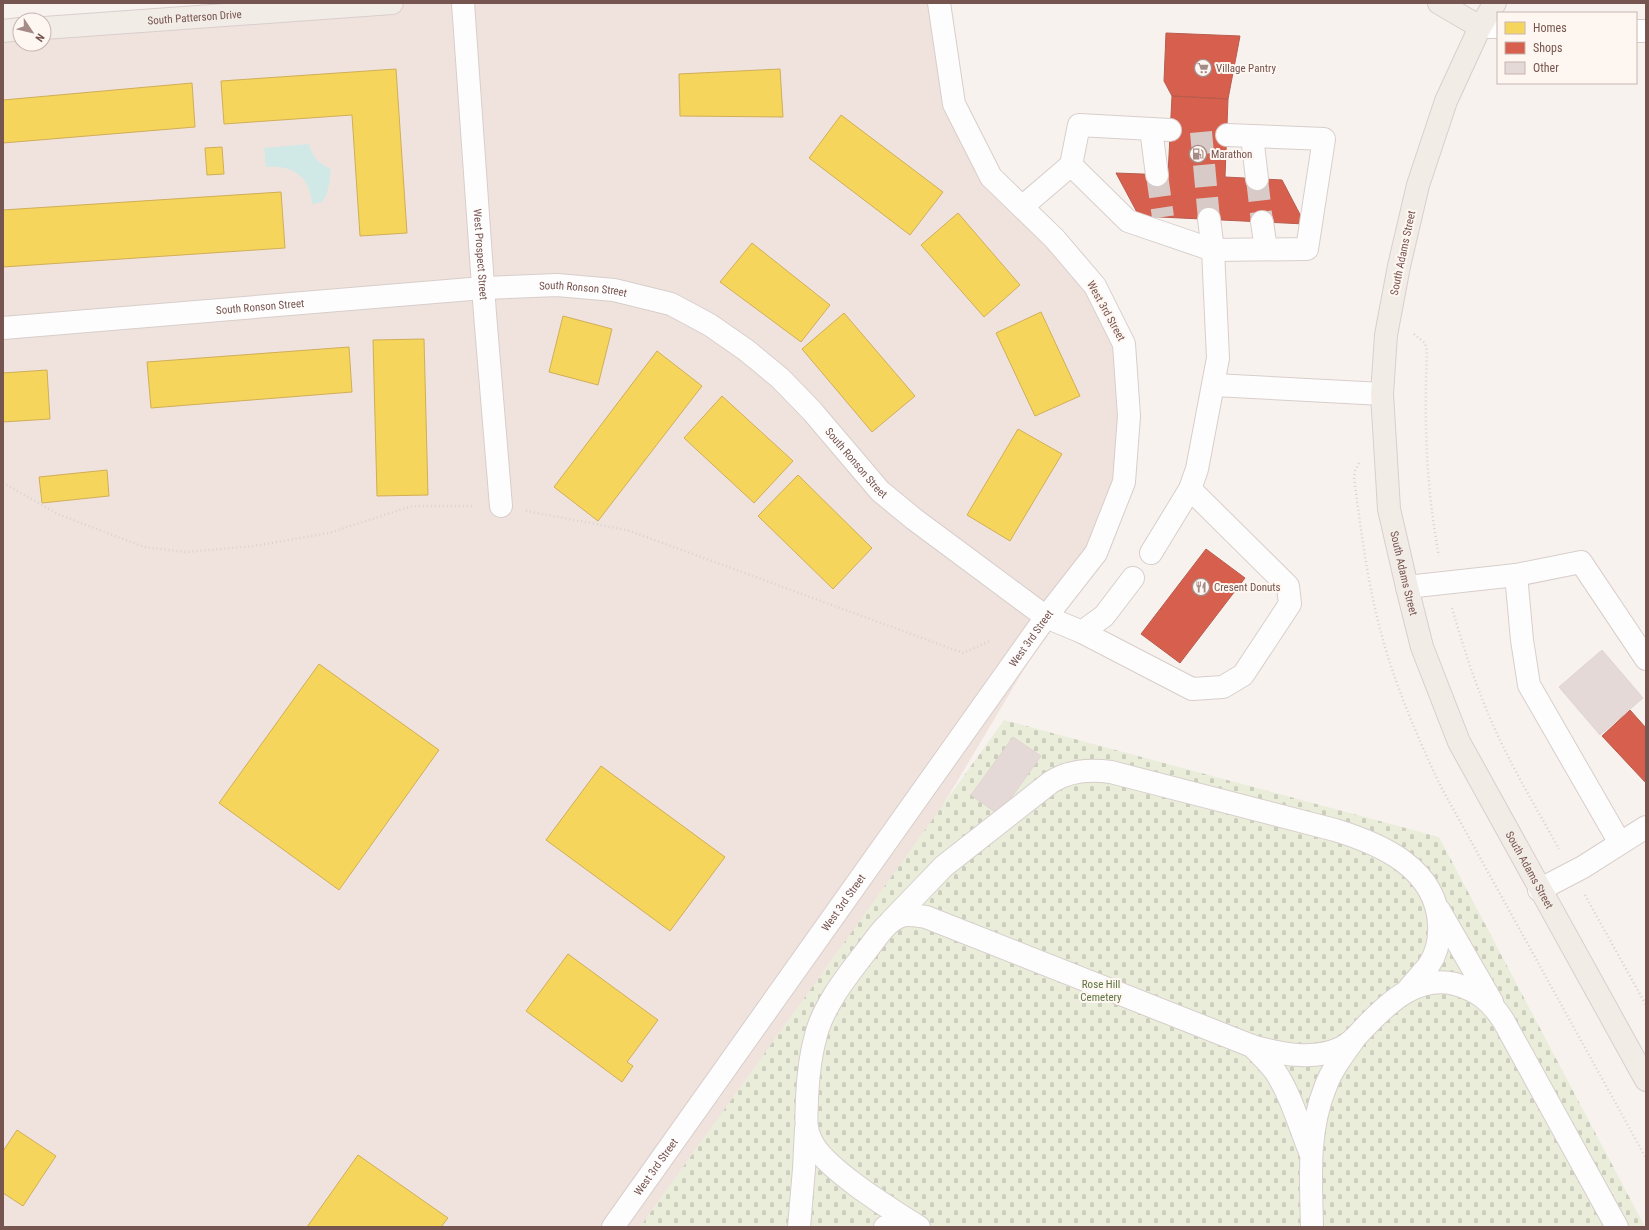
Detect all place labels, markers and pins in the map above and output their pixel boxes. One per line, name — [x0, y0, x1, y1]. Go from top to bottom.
supermarket icon: Village Pantry — [1193, 58, 1213, 78]
place label: Village Pantry — [1216, 62, 1276, 75]
fuel station icon: Marathon — [1188, 144, 1208, 164]
place label: Marathon — [1211, 148, 1252, 161]
restaurant icon: Cresent Donuts — [1191, 577, 1211, 597]
place label: Cresent Donuts — [1214, 581, 1281, 594]

